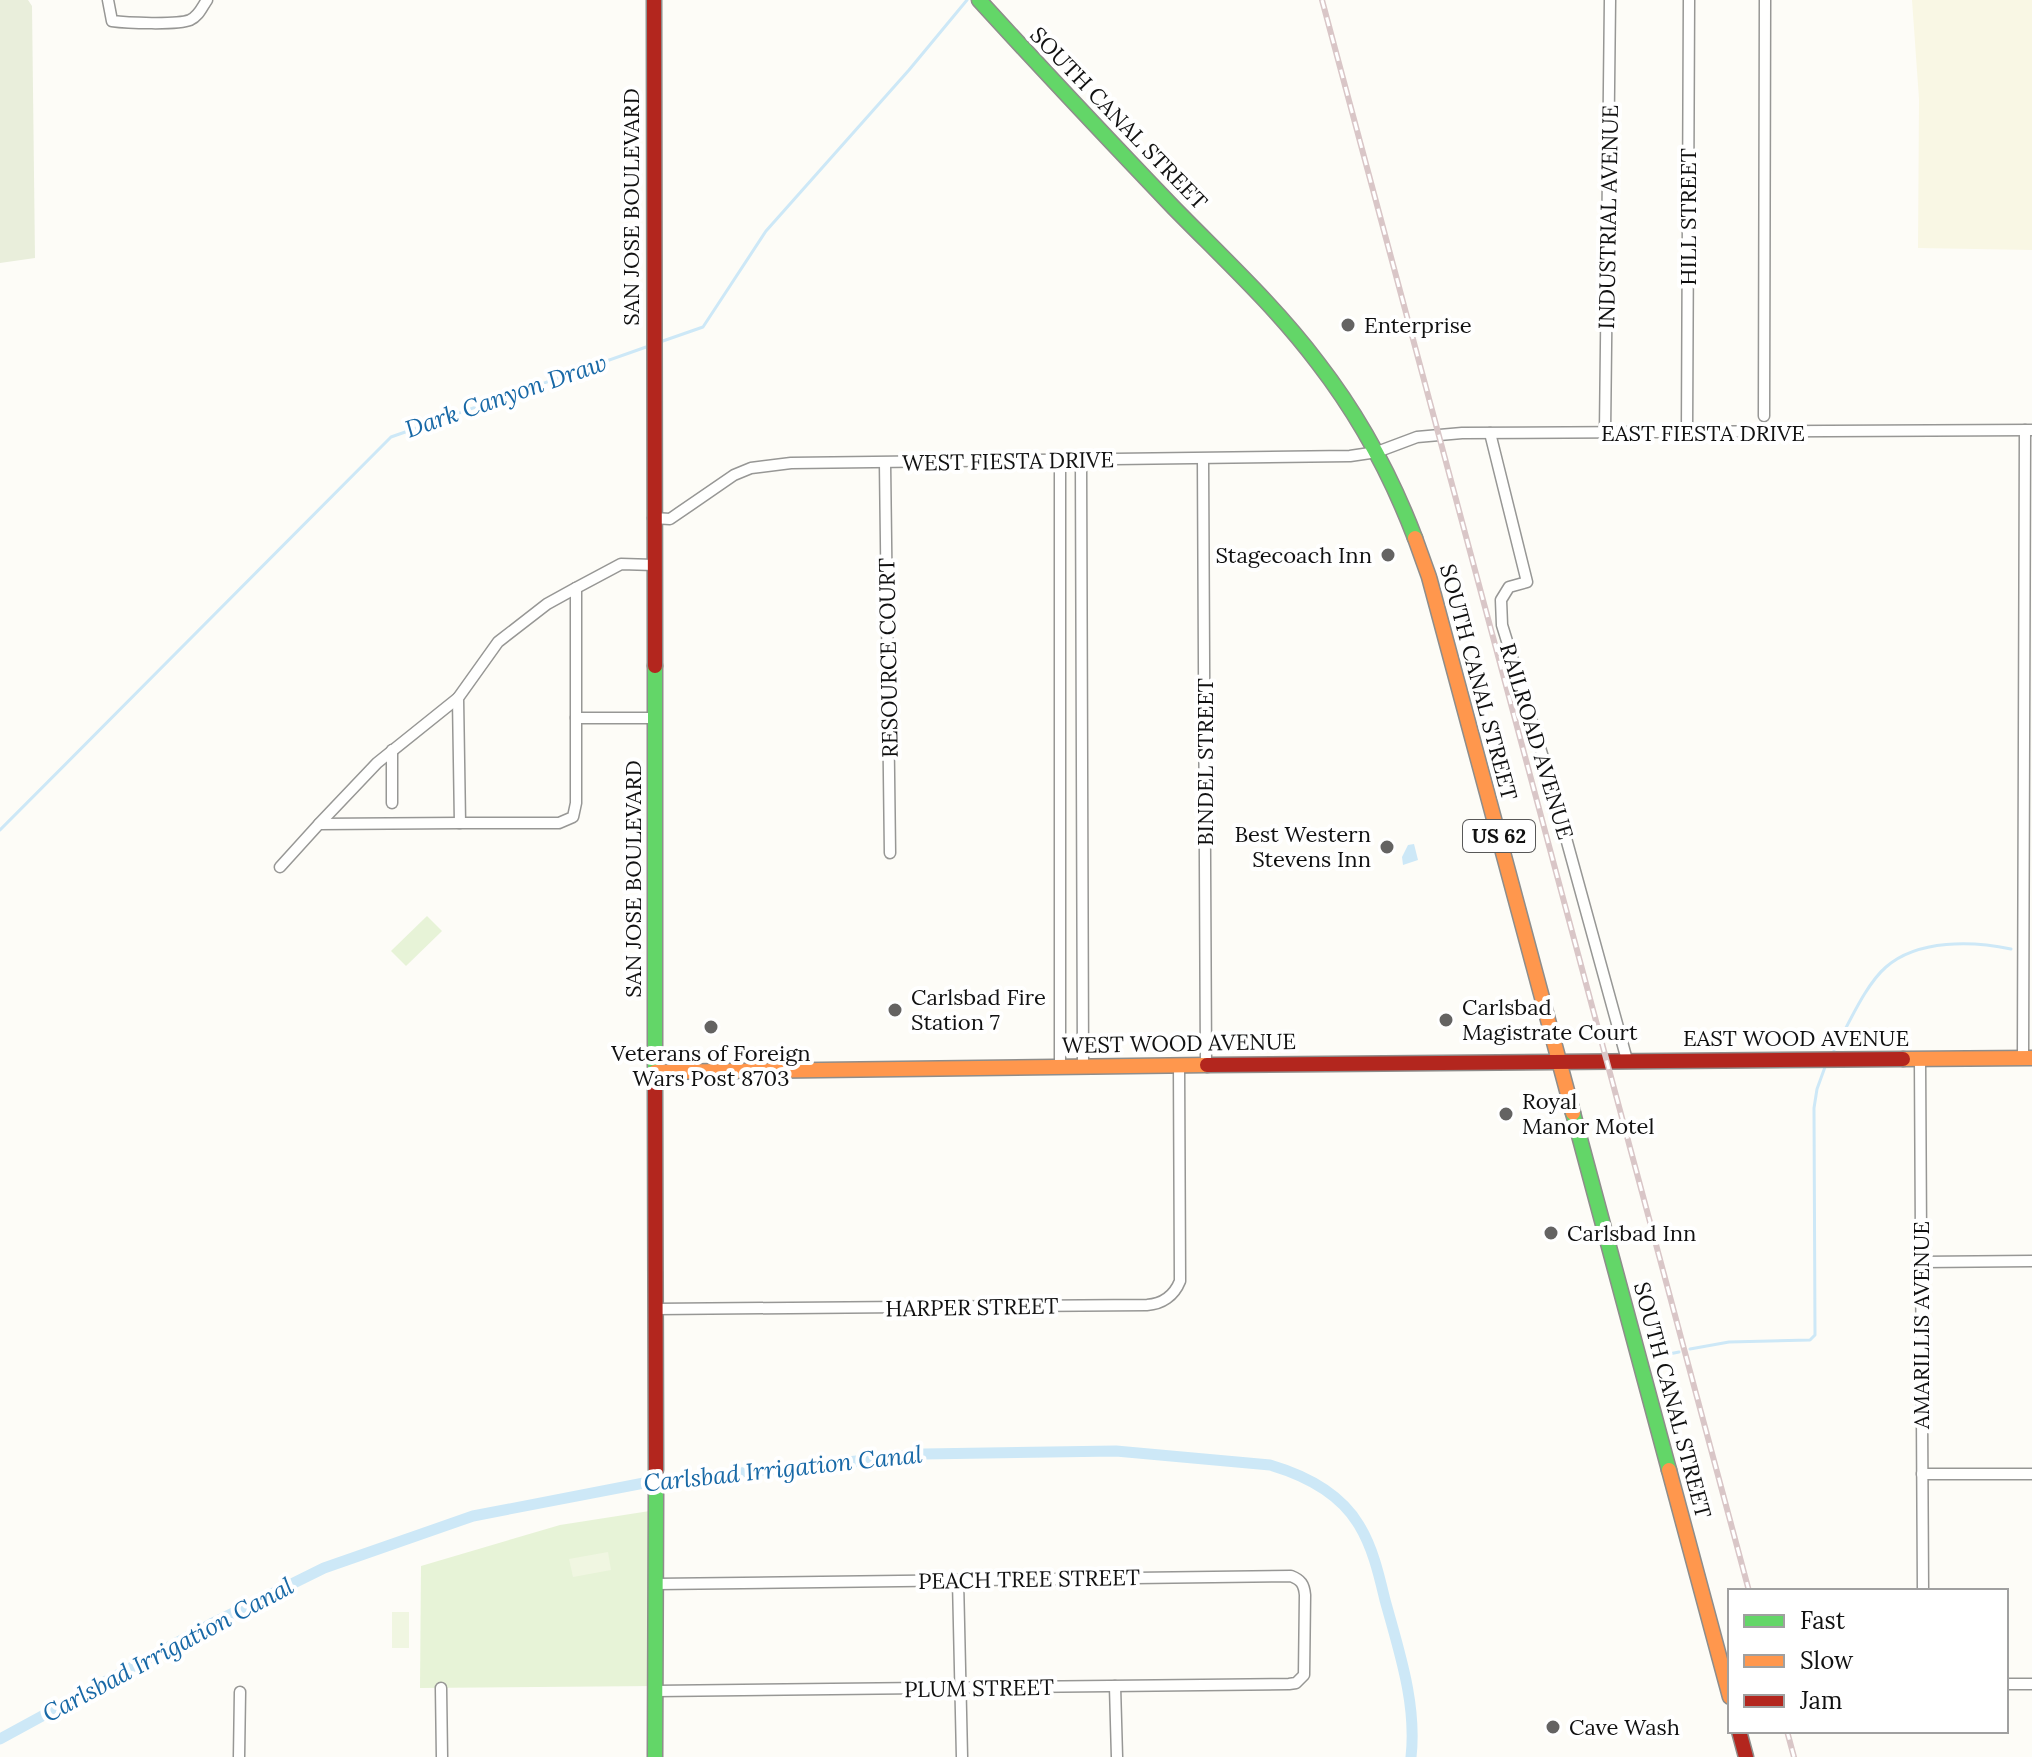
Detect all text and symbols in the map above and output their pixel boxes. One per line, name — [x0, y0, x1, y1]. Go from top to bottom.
street label: SOUTH CANAL STREET — [1024, 21, 1214, 215]
street label: SAN JOSE BOULEVARD — [617, 88, 645, 326]
street label: INDUSTRIAL AVENUE — [1592, 104, 1624, 330]
street label: HILL STREET — [1674, 148, 1702, 286]
place label: Enterprise — [1364, 311, 1472, 339]
marker: Enterprise — [1339, 316, 1357, 334]
water label: Dark Canyon Draw — [401, 346, 611, 445]
street label: EAST FIESTA DRIVE — [1601, 419, 1805, 447]
street label: WEST FIESTA DRIVE — [902, 445, 1114, 477]
place label: Stagecoach Inn — [1215, 541, 1372, 569]
marker: Stagecoach Inn — [1379, 546, 1397, 564]
street label: RESOURCE COURT — [872, 558, 904, 758]
street label: SOUTH CANAL STREET — [1434, 561, 1524, 803]
street label: RAILROAD AVENUE — [1494, 640, 1580, 842]
street label: BINDEL STREET — [1191, 678, 1219, 846]
street label: SAN JOSE BOULEVARD — [619, 760, 647, 998]
place label: Best Western Stevens Inn — [1234, 820, 1371, 873]
road number: US 62 — [1463, 820, 1535, 852]
marker: Best Western Stevens Inn — [1378, 838, 1396, 856]
place label: Carlsbad Fire Station 7 — [911, 983, 1046, 1036]
place label: Carlsbad Magistrate Court — [1462, 993, 1638, 1046]
marker: Carlsbad Fire Station 7 — [886, 1001, 904, 1019]
marker: Carlsbad Magistrate Court — [1437, 1011, 1455, 1029]
marker: Veterans of Foreign Wars Post 8703 — [702, 1018, 720, 1036]
street label: EAST WOOD AVENUE — [1683, 1024, 1909, 1052]
street label: WEST WOOD AVENUE — [1062, 1027, 1296, 1059]
place label: Veterans of Foreign Wars Post 8703 — [610, 1039, 811, 1092]
place label: Royal Manor Motel — [1522, 1087, 1654, 1140]
marker: Royal Manor Motel — [1497, 1105, 1515, 1123]
place label: Carlsbad Inn — [1567, 1219, 1696, 1247]
street label: AMARILLIS AVENUE — [1907, 1221, 1935, 1430]
marker: Carlsbad Inn — [1542, 1224, 1560, 1242]
street label: SOUTH CANAL STREET — [1628, 1279, 1718, 1521]
street label: HARPER STREET — [885, 1291, 1059, 1323]
water label: Carlsbad Irrigation Canal — [642, 1438, 924, 1499]
street label: PEACH TREE STREET — [918, 1563, 1140, 1595]
water label: Carlsbad Irrigation Canal — [37, 1570, 299, 1729]
legend — [1728, 1589, 2008, 1733]
text: Fast — [1800, 1605, 1846, 1636]
text: Slow — [1800, 1645, 1854, 1676]
street label: PLUM STREET — [904, 1673, 1054, 1703]
text: Jam — [1799, 1685, 1842, 1716]
place label: Cave Wash — [1569, 1713, 1680, 1741]
marker: Cave Wash — [1544, 1718, 1562, 1736]

